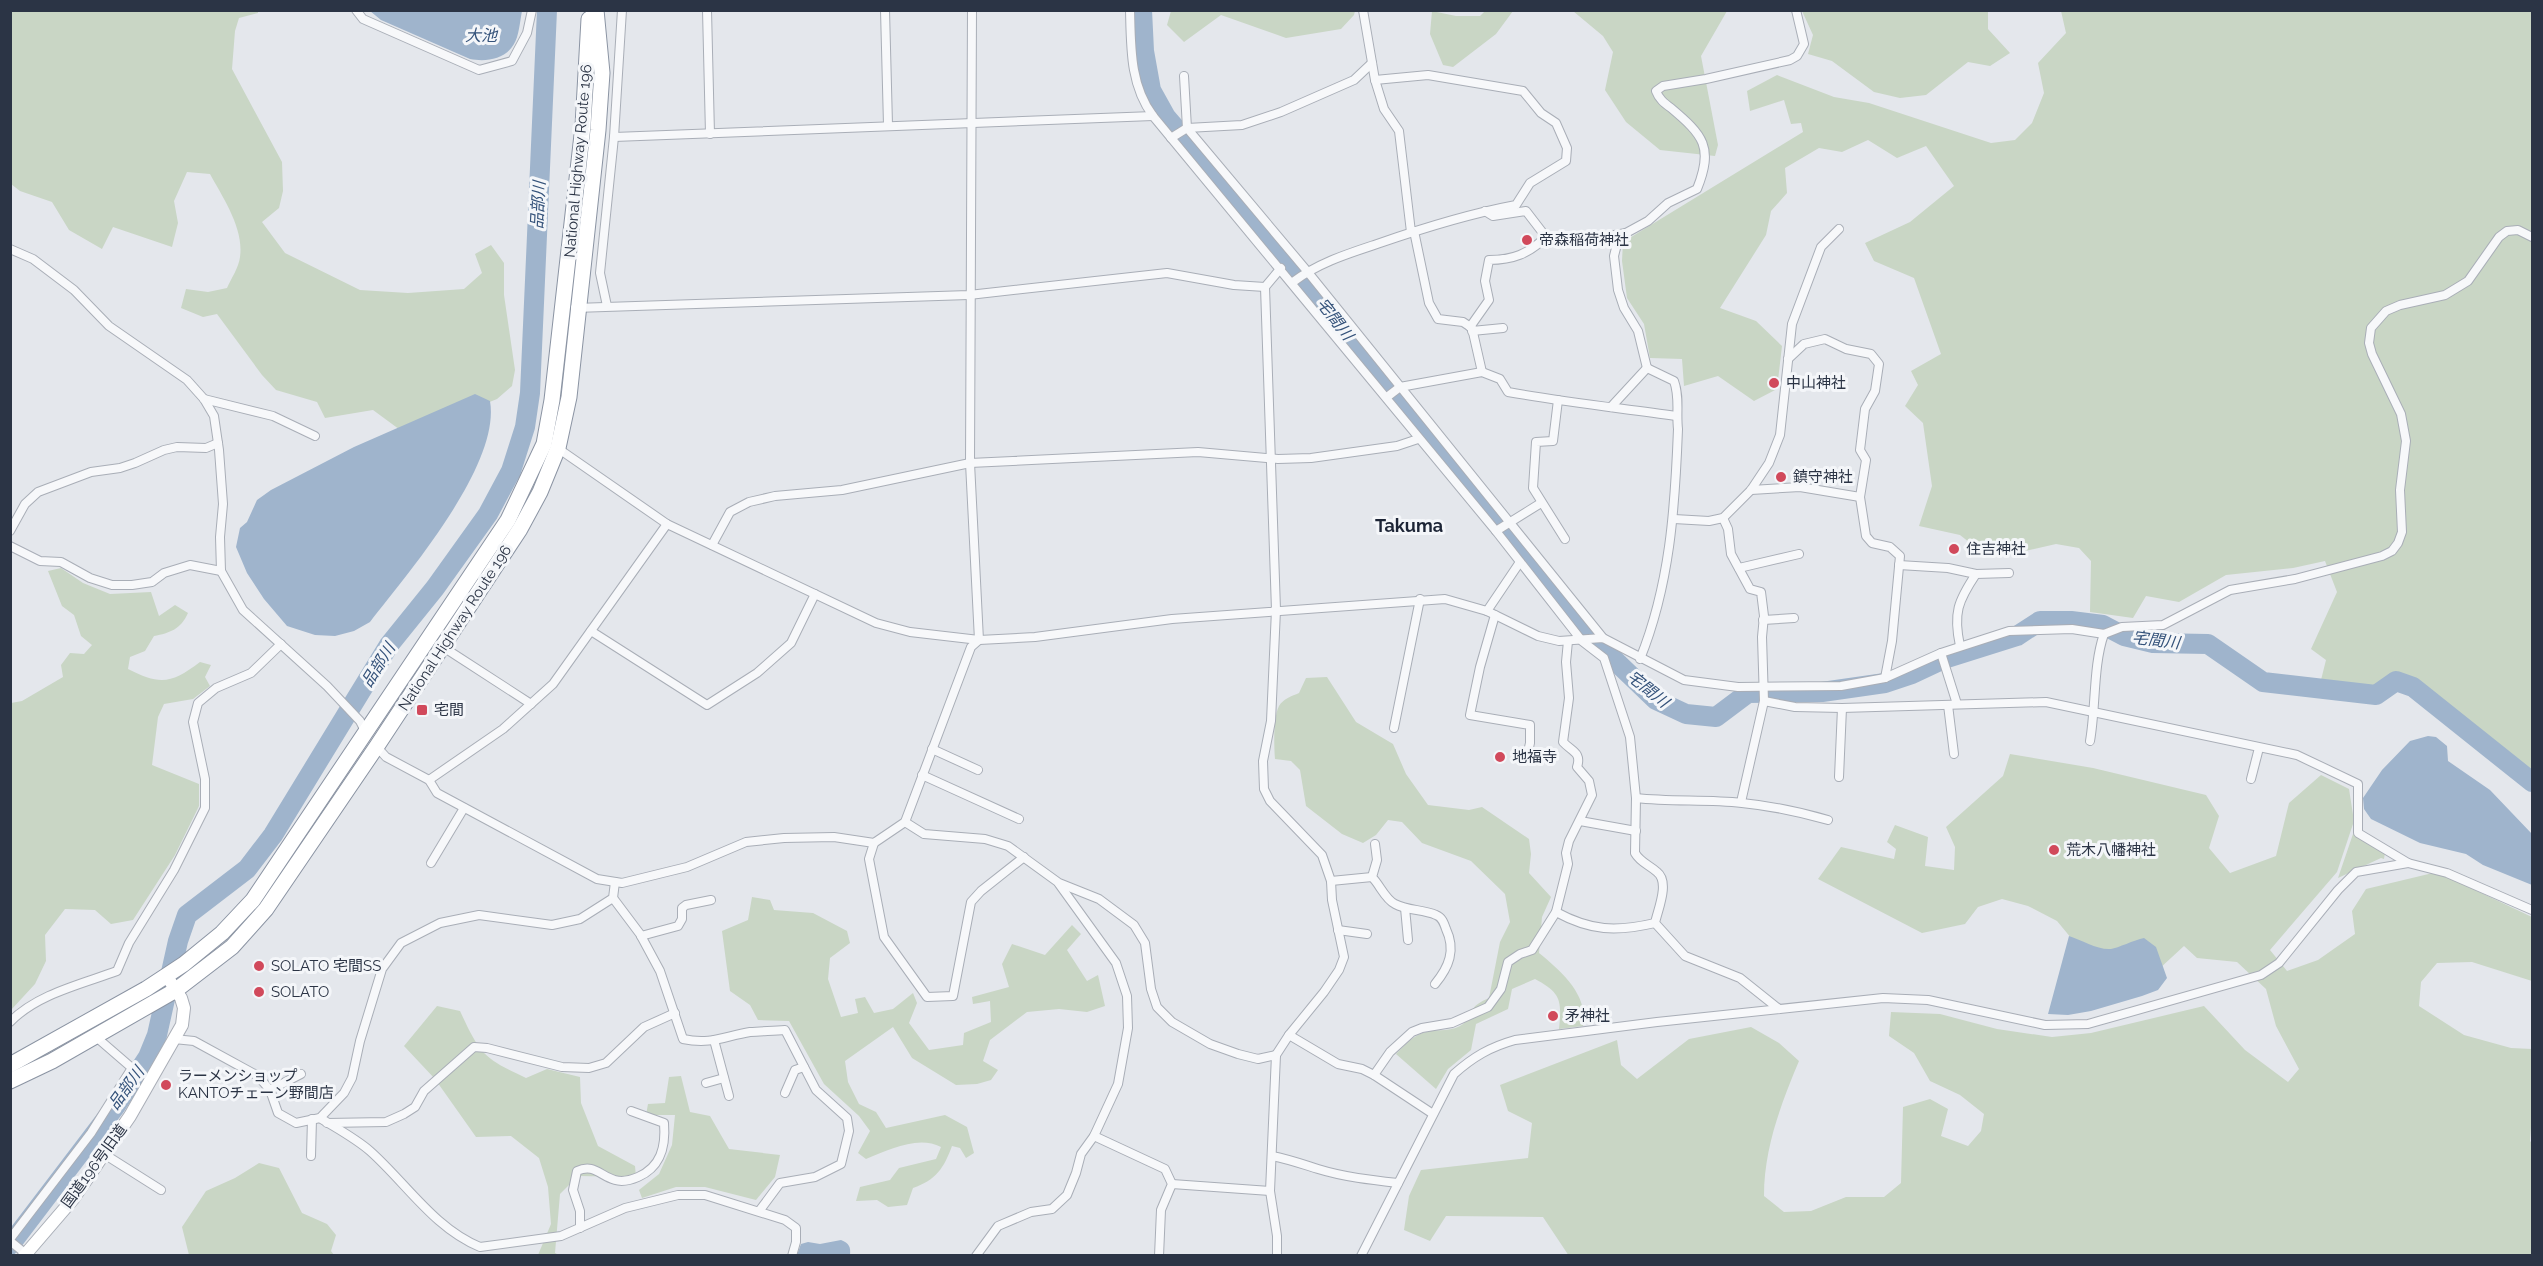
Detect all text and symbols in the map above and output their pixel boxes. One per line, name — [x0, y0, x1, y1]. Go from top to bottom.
water label: 大池 — [465, 26, 499, 45]
street label: National Highway Route 196 — [561, 64, 595, 258]
water label: 品部川 — [527, 179, 549, 229]
place label: 帝森稲荷神社 — [1539, 231, 1629, 249]
marker: 帝森稲荷神社 — [1520, 233, 1534, 247]
water label: 宅間川 — [1313, 294, 1358, 345]
place label: 中山神社 — [1786, 374, 1846, 392]
marker: 中山神社 — [1767, 376, 1781, 390]
place label: 鎮守神社 — [1793, 468, 1853, 486]
marker: 鎮守神社 — [1774, 470, 1788, 484]
district label: Takuma — [1375, 515, 1443, 536]
place label: 住吉神社 — [1966, 540, 2026, 558]
street label: National Highway Route 196 — [395, 542, 515, 714]
marker: 住吉神社 — [1947, 542, 1961, 556]
water label: 宅間川 — [2131, 628, 2183, 653]
water label: 品部川 — [357, 638, 400, 690]
water label: 宅間川 — [1623, 667, 1674, 713]
place label: 宅間 — [434, 701, 464, 719]
marker: 宅間 — [415, 703, 429, 717]
place label: 地福寺 — [1512, 748, 1557, 766]
marker: 地福寺 — [1493, 750, 1507, 764]
place label: 荒木八幡神社 — [2066, 841, 2156, 859]
marker: 荒木八幡神社 — [2047, 843, 2061, 857]
place label: SOLATO 宅間SS — [271, 957, 381, 975]
marker: SOLATO 宅間SS — [252, 959, 266, 973]
place label: SOLATO — [271, 983, 329, 1001]
marker: SOLATO — [252, 985, 266, 999]
place label: 矛神社 — [1565, 1007, 1610, 1025]
marker: 矛神社 — [1546, 1009, 1560, 1023]
water label: 品部川 — [104, 1061, 149, 1113]
place label: ラーメンショップ KANTOチェーン野間店 — [178, 1067, 334, 1102]
marker: ラーメンショップ KANTOチェーン野間店 — [159, 1078, 173, 1092]
street label: 国道196号旧道 — [58, 1121, 130, 1211]

